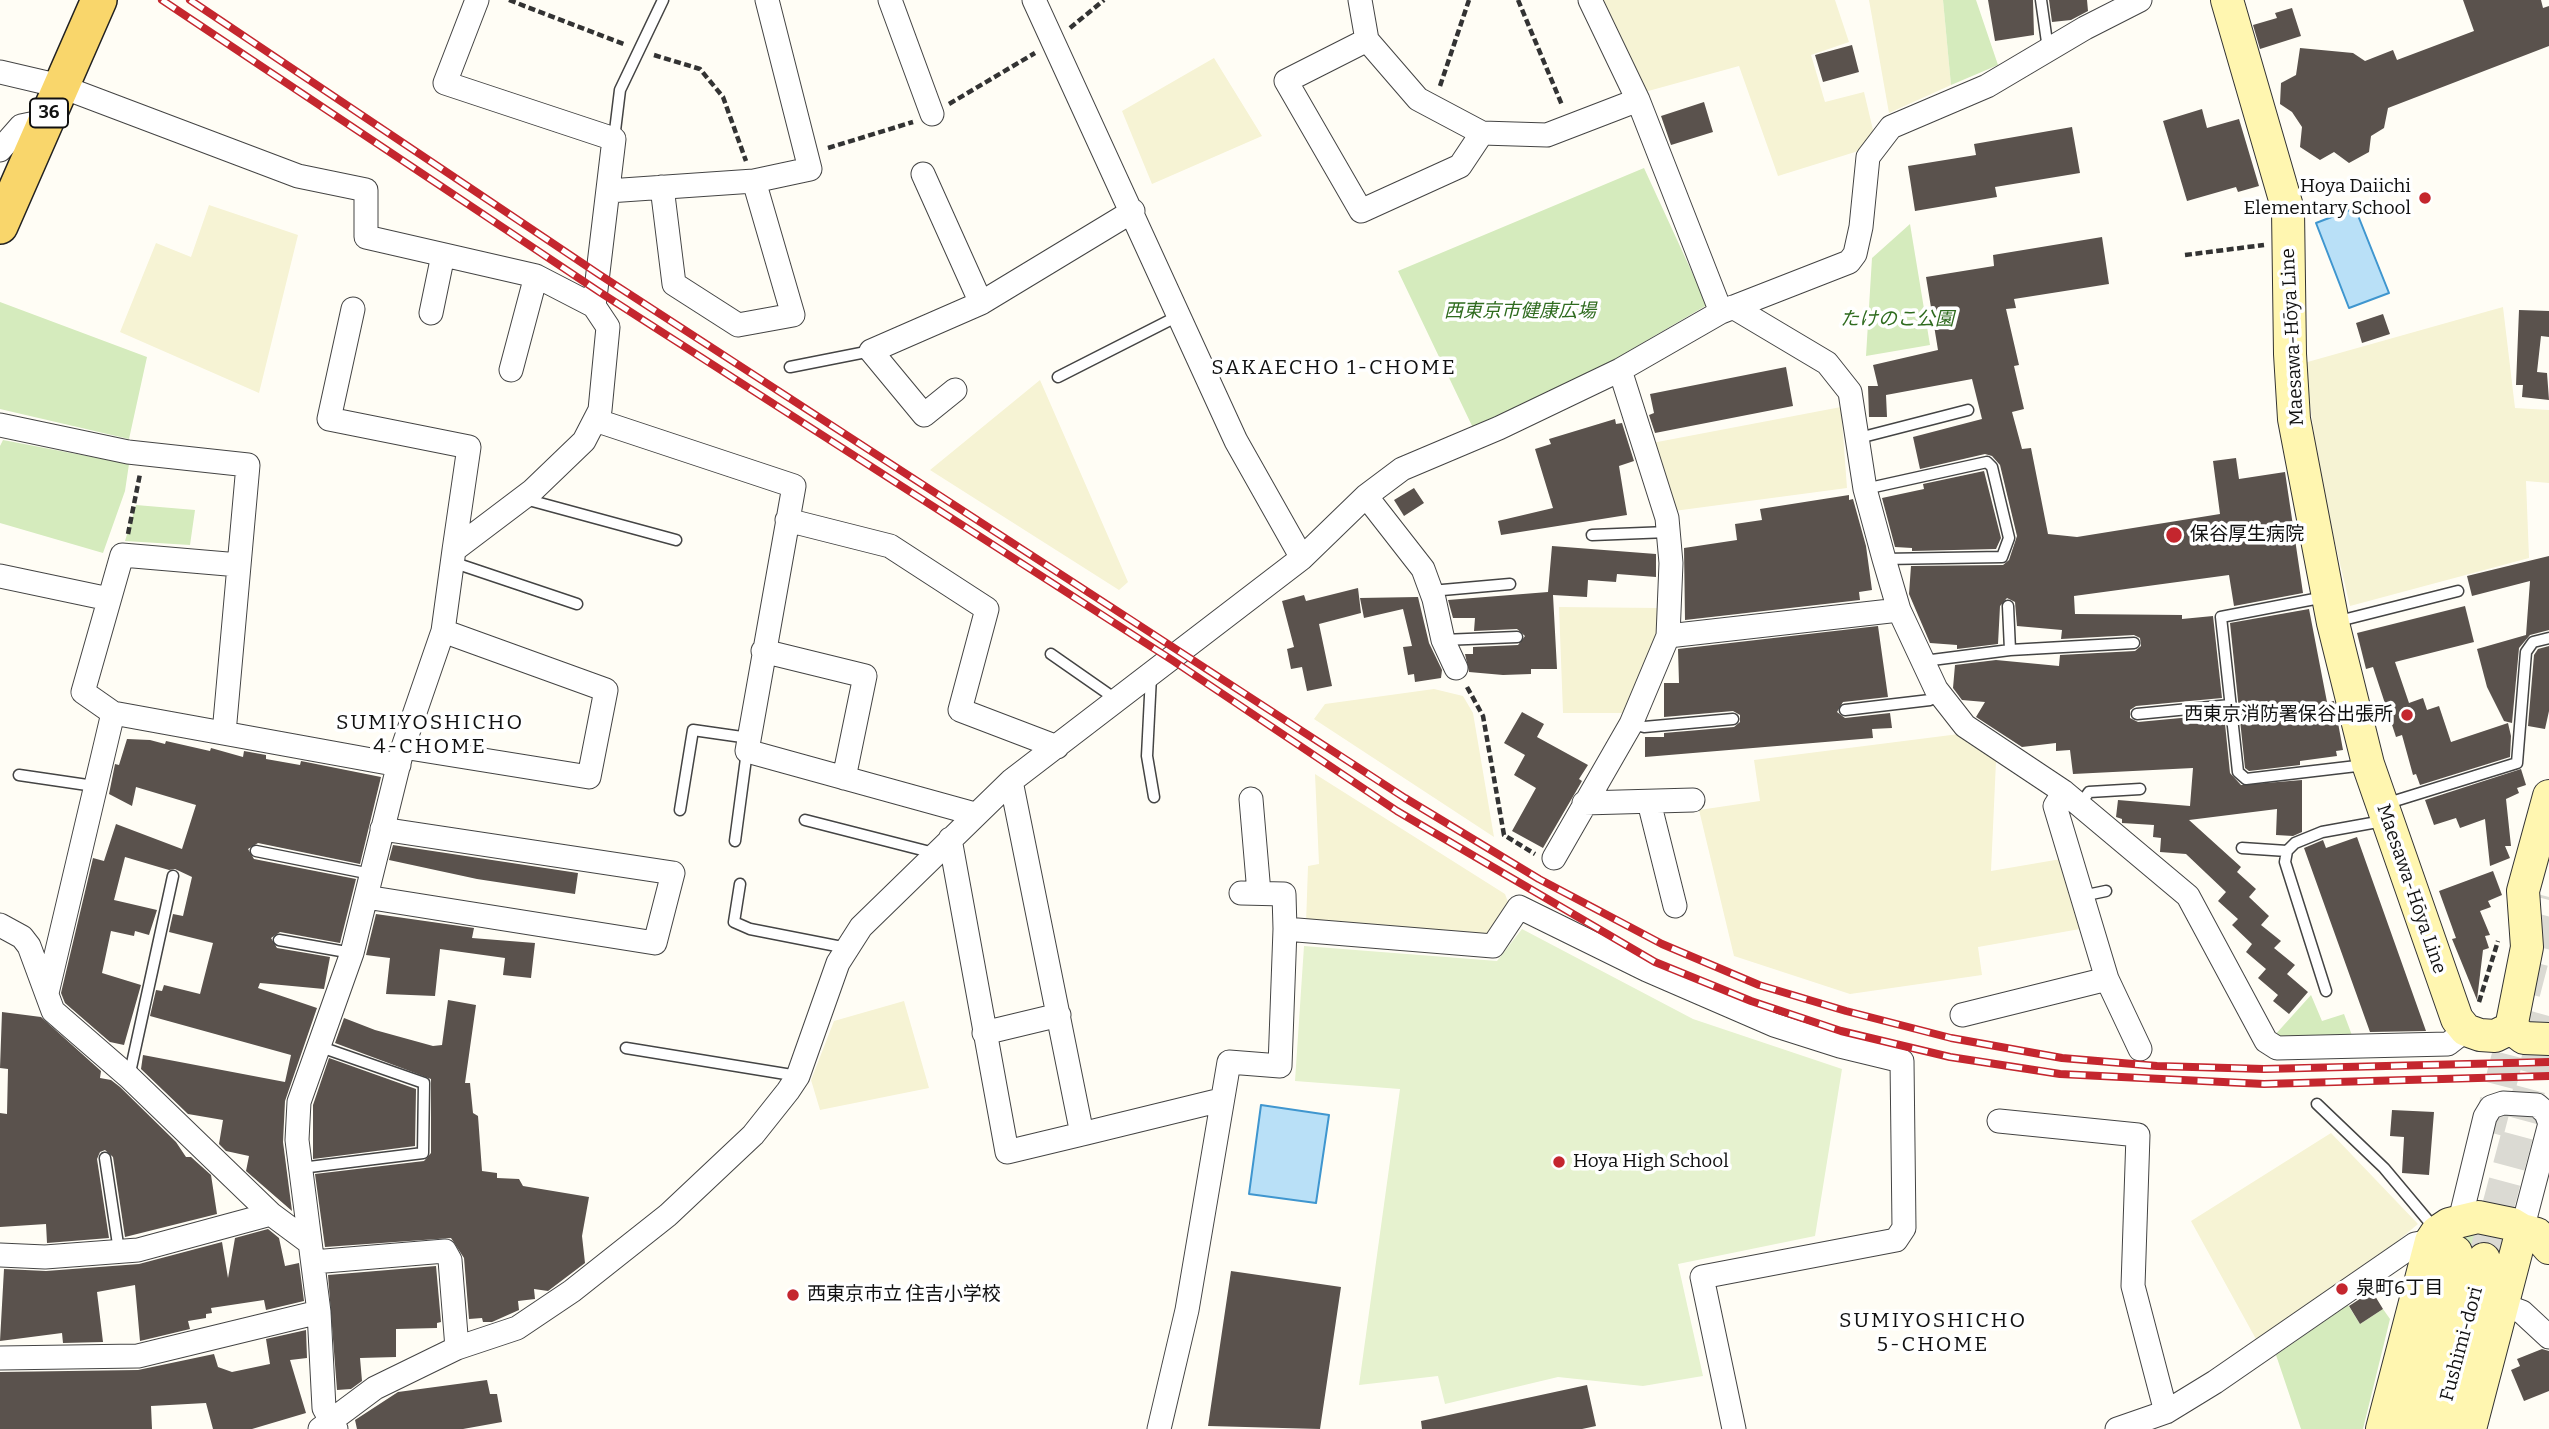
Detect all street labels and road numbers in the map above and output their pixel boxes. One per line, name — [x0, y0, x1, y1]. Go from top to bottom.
road number: 36 — [30, 98, 68, 128]
street label: Maesawa-Hōya Line — [2277, 248, 2309, 426]
street label: Maesawa-Hōya Line — [2371, 801, 2451, 977]
street label: Fushimi-dori — [2436, 1284, 2488, 1404]

